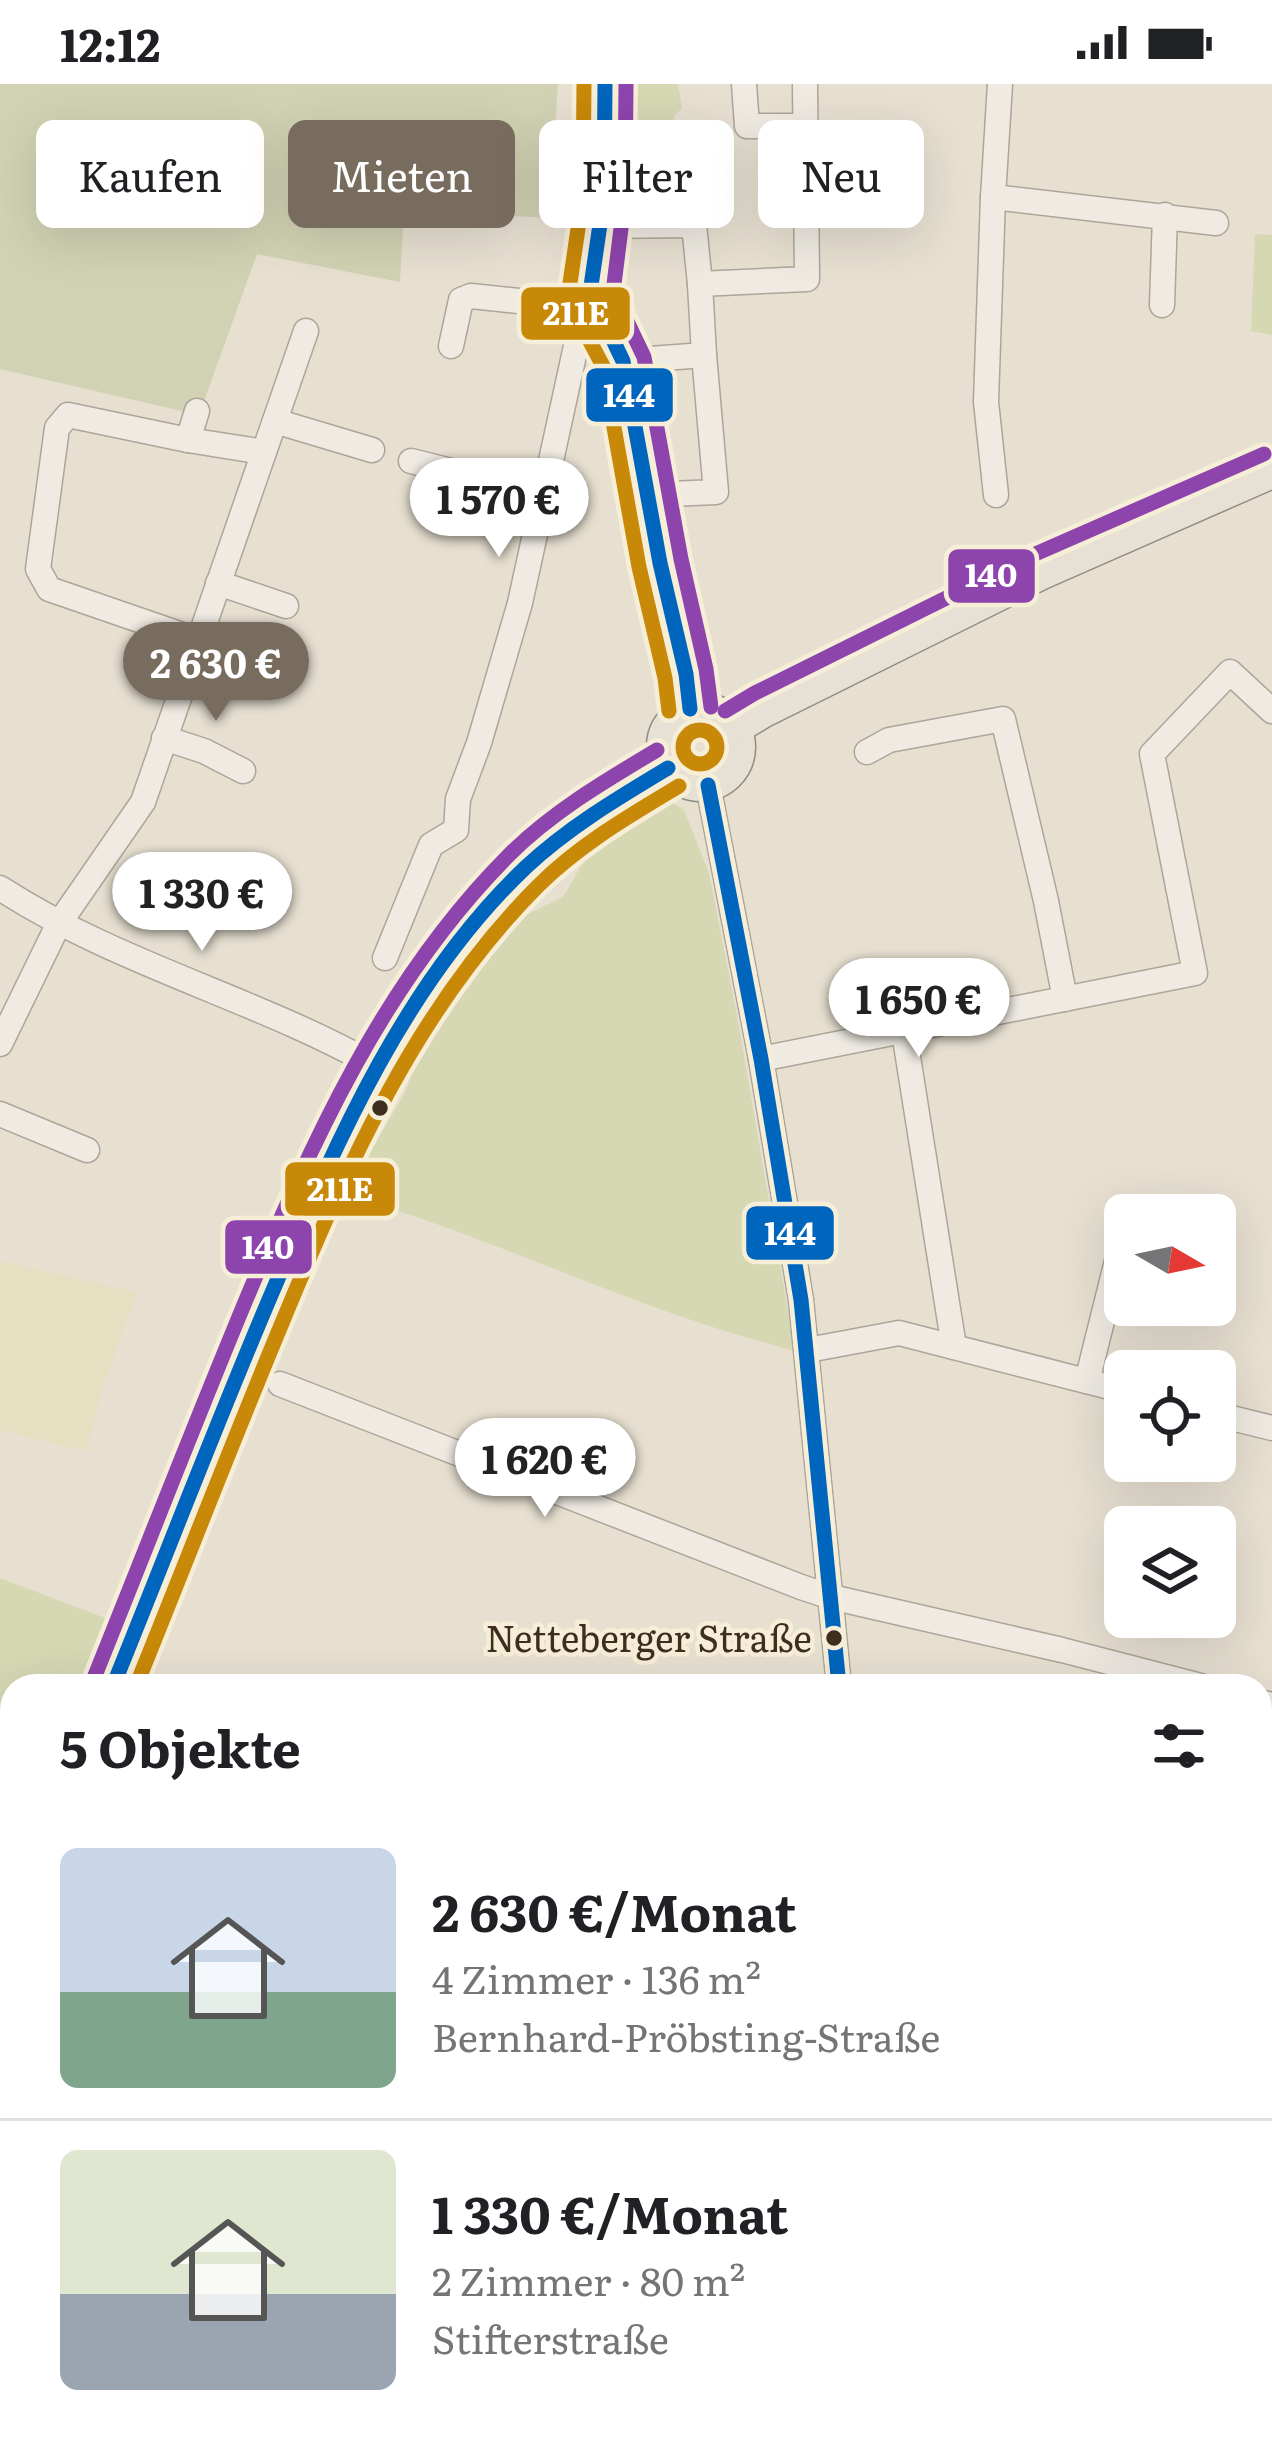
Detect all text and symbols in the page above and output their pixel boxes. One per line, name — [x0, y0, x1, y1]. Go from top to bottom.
text: 12:12 — [60, 9, 160, 76]
chip: Kaufen — [36, 120, 264, 228]
chip: Mieten — [288, 120, 515, 228]
chip: Filter — [539, 120, 734, 228]
chip: Neu — [758, 120, 924, 228]
line badge: 211E — [519, 285, 632, 342]
text: 211E — [543, 286, 610, 335]
line badge: 144 — [584, 366, 675, 424]
text: 144 — [603, 368, 655, 417]
pin: 1 570 € — [388, 458, 610, 560]
text: 1 570 € — [437, 468, 561, 526]
line badge: 140 — [946, 547, 1037, 605]
text: 140 — [965, 548, 1017, 597]
pin: 2 630 € — [105, 622, 327, 724]
text: 2 630 € — [150, 632, 282, 690]
pin: 1 330 € — [91, 852, 313, 954]
text: 1 330 € — [139, 862, 265, 920]
pin: 1 650 € — [808, 958, 1030, 1060]
text: 1 650 € — [856, 968, 982, 1026]
unlabelled marker — [369, 1097, 391, 1119]
line badge: 211E — [283, 1160, 397, 1218]
text: 211E — [307, 1162, 374, 1211]
north arrow — [1104, 1194, 1236, 1326]
map controls — [1104, 1194, 1236, 1638]
line badge: 144 — [744, 1204, 836, 1262]
text: 144 — [764, 1206, 816, 1255]
line badge: 140 — [223, 1218, 314, 1276]
text: 140 — [242, 1220, 294, 1269]
button: locate — [1104, 1350, 1236, 1482]
pin: 1 620 € — [434, 1418, 656, 1520]
text: 1 620 € — [482, 1428, 608, 1486]
button: layers — [1104, 1506, 1236, 1638]
place label: Netteberger Straße — [486, 1610, 812, 1663]
marker: Netteberger Straße — [823, 1627, 845, 1649]
text: 5 Objekte — [60, 1708, 301, 1784]
icon: filters — [1146, 1713, 1212, 1779]
text: 2 630 €/Monat — [432, 1872, 797, 1948]
icon: home — [156, 1896, 300, 2040]
text: 4 Zimmer · 136 m² — [432, 1948, 761, 2006]
text: Bernhard-Pröbsting-Straße — [432, 2006, 941, 2064]
text: 1 330 €/Monat — [432, 2174, 788, 2250]
icon: home — [156, 2198, 300, 2342]
text: 2 Zimmer · 80 m² — [432, 2250, 745, 2308]
text: Stifterstraße — [432, 2308, 669, 2366]

